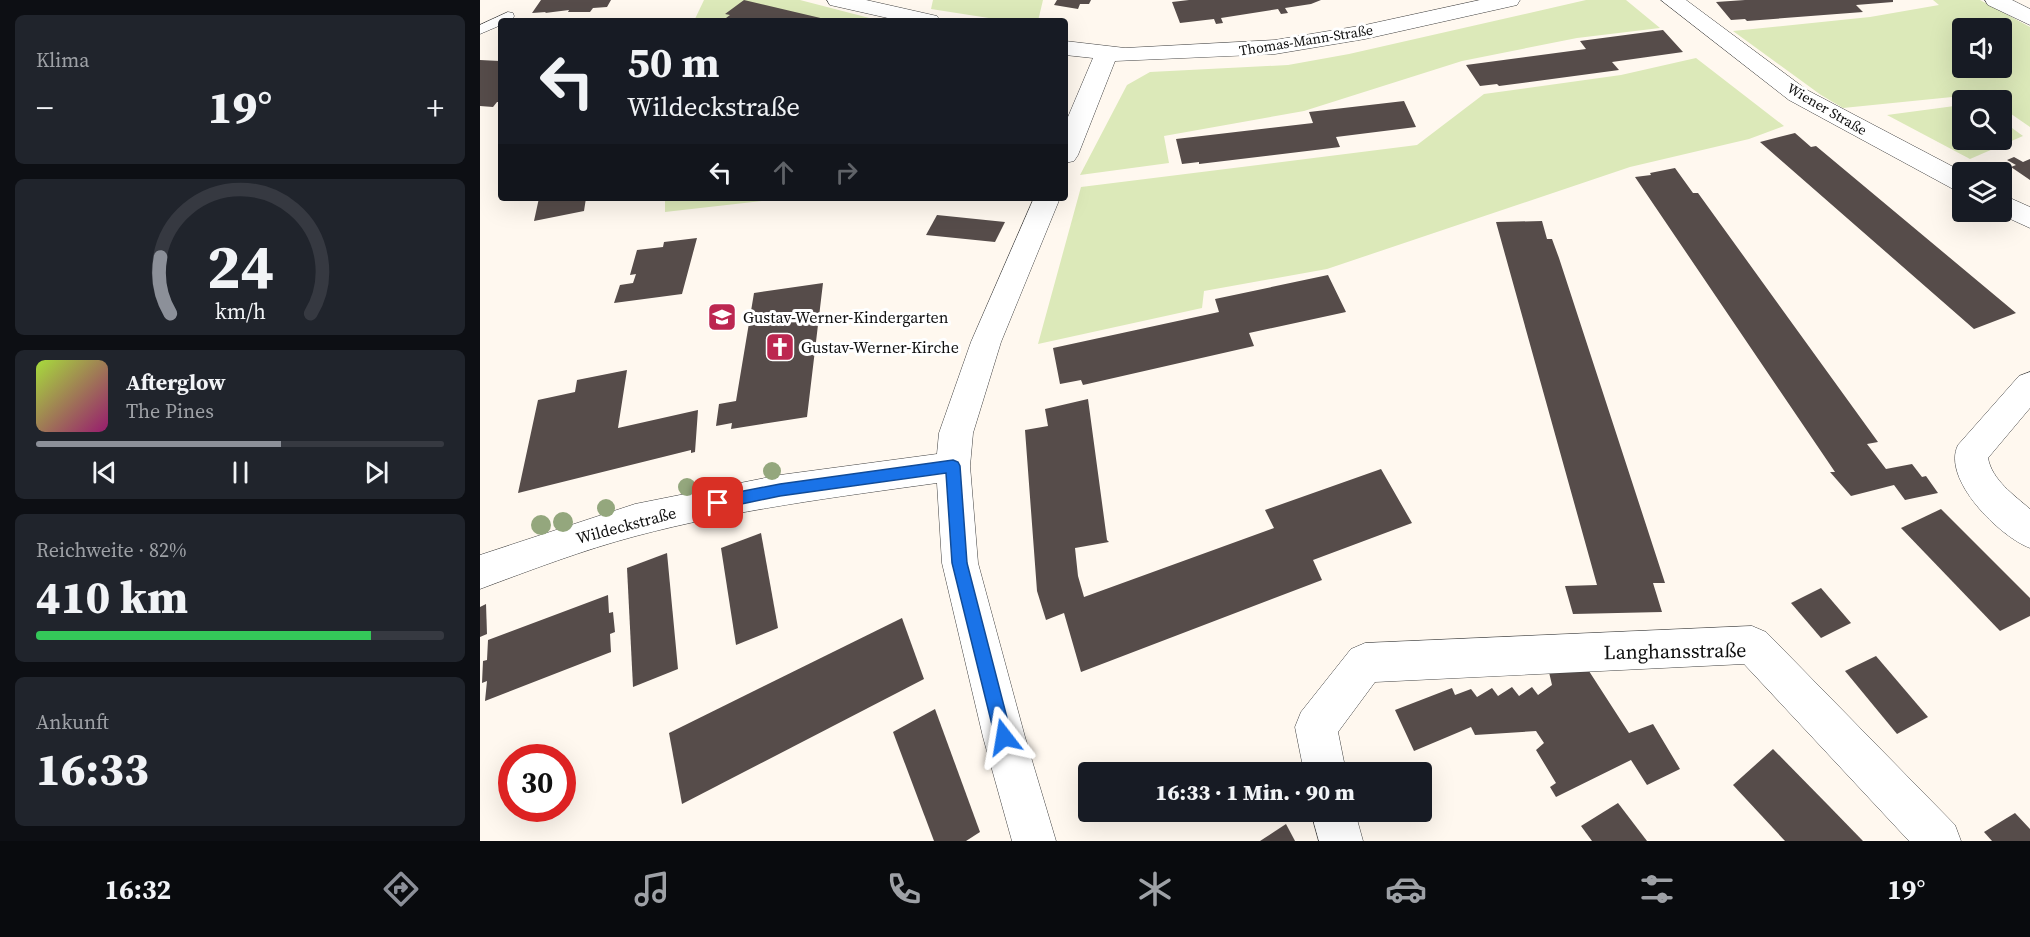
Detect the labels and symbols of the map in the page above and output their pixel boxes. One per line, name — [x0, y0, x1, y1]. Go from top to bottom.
street label: Thomas-Mann-Straße — [1238, 20, 1374, 60]
street label: Wiener Straße — [1783, 78, 1871, 140]
school or university icon: Gustav-Werner-Kindergarten — [706, 301, 738, 333]
place label: Gustav-Werner-Kindergarten — [743, 306, 949, 328]
church icon: Gustav-Werner-Kirche — [764, 331, 796, 363]
place label: Gustav-Werner-Kirche — [801, 336, 959, 358]
pin — [692, 477, 743, 528]
street label: Wildeckstraße — [574, 501, 678, 549]
street label: Langhansstraße — [1603, 636, 1747, 666]
position arrow — [972, 705, 1036, 769]
speed limit sign: 30 — [498, 744, 576, 822]

